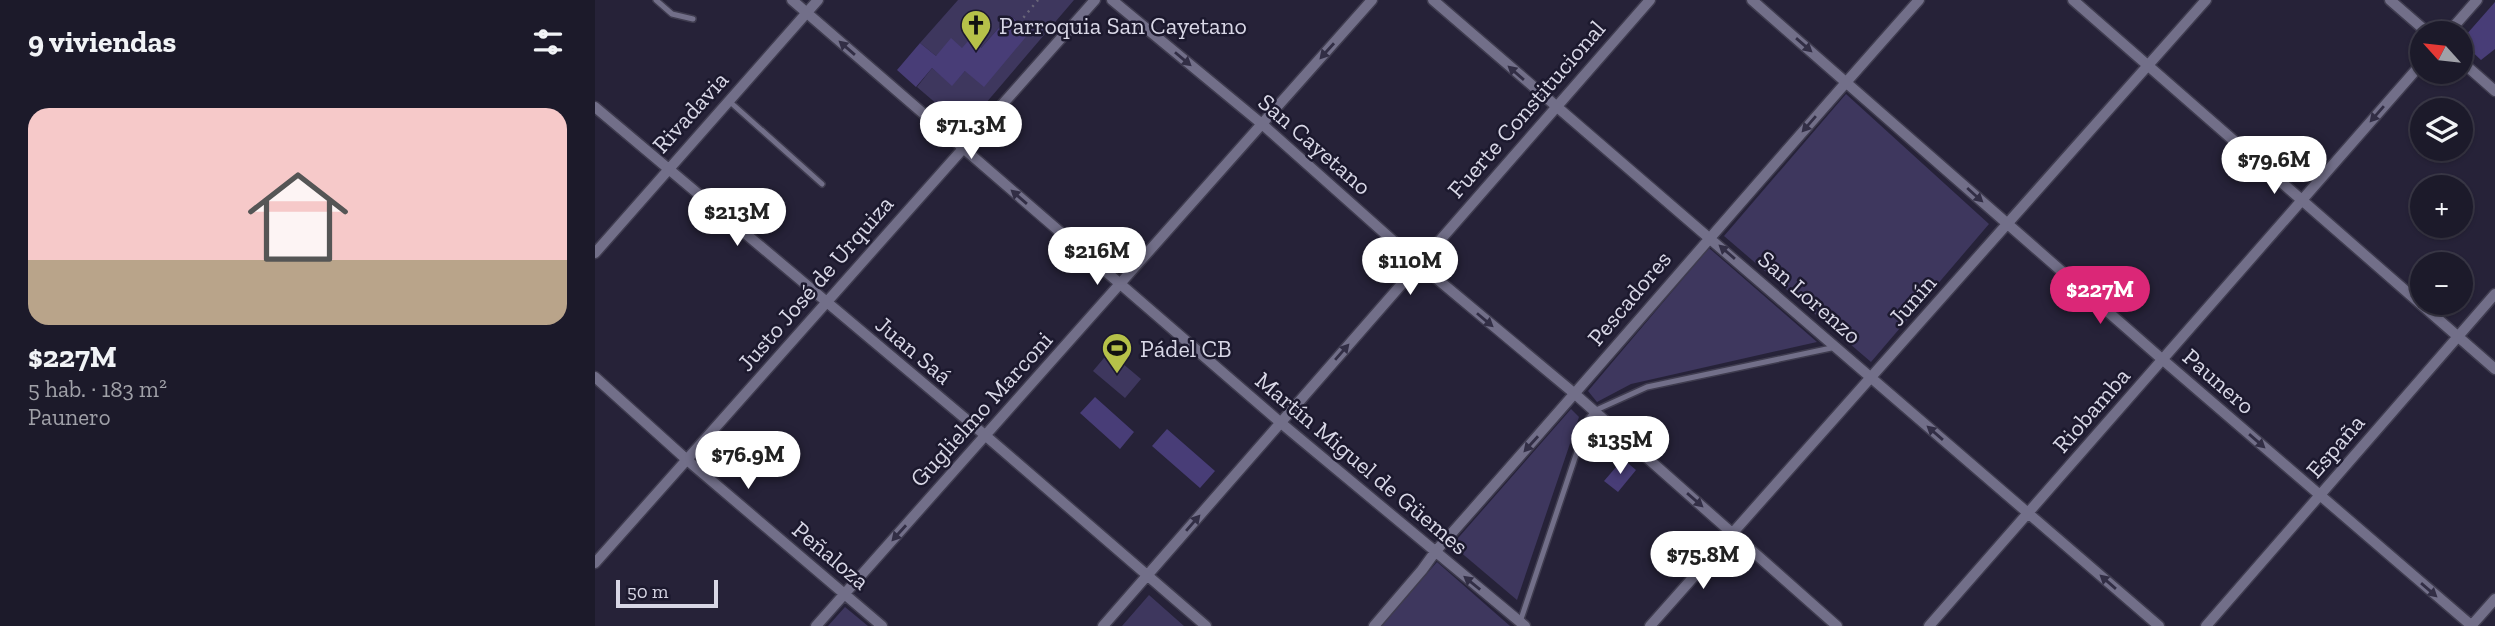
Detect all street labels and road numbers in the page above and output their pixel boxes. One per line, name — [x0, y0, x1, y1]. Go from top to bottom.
street label: Fuerte Constitucional — [1441, 14, 1611, 204]
street label: Rivadavia — [646, 65, 734, 159]
street label: San Cayetano — [1253, 87, 1377, 201]
street label: Justo José de Urquiza — [731, 189, 899, 377]
street label: San Lorenzo — [1752, 244, 1868, 350]
street label: Pescadores — [1581, 245, 1677, 351]
street label: Junín — [1882, 268, 1942, 331]
street label: Juan Saá — [870, 310, 958, 391]
street label: Guglielmo Marconi — [904, 325, 1059, 493]
street label: Paunero — [2177, 342, 2261, 420]
street label: Riobamba — [2046, 361, 2136, 459]
street label: Martín Miguel de Güemes — [1250, 365, 1474, 561]
street label: España — [2300, 408, 2371, 484]
street label: Peñaloza — [787, 515, 876, 596]

